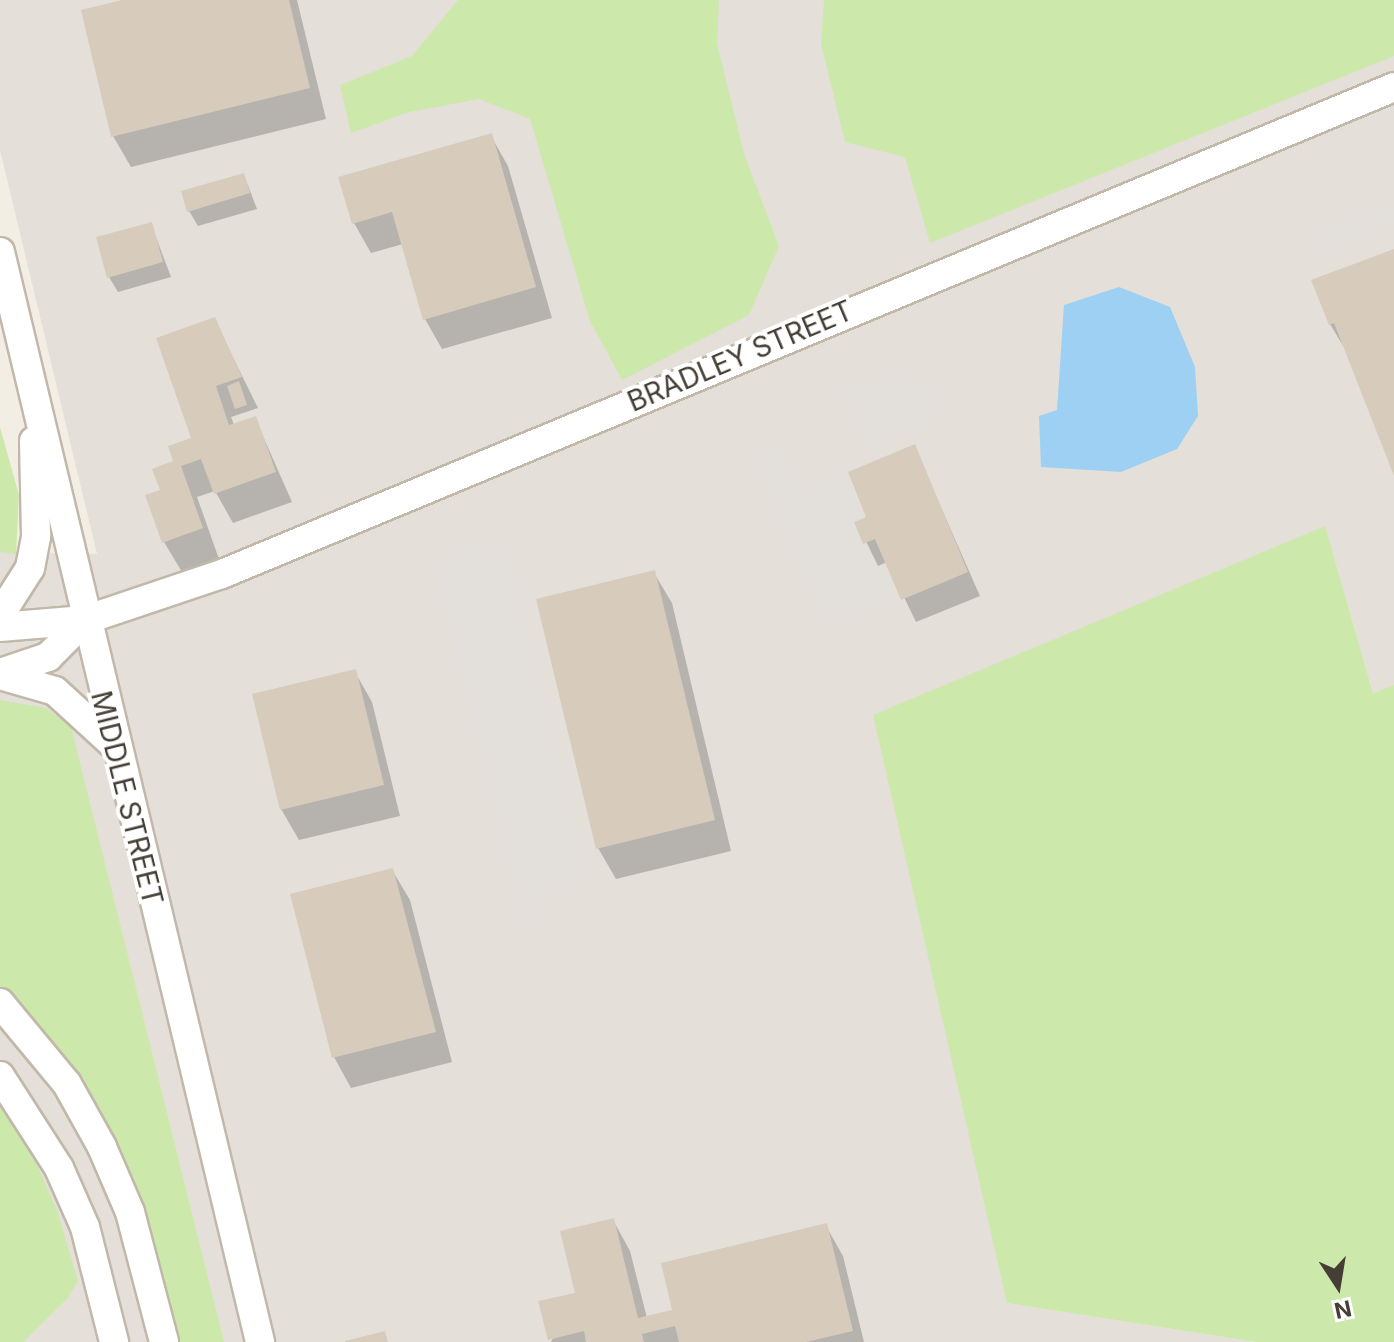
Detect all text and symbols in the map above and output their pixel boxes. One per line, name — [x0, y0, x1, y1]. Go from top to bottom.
street label: BRADLEY STREET — [622, 293, 858, 419]
street label: MIDDLE STREET — [84, 687, 170, 909]
north arrow — [1298, 1246, 1378, 1326]
text: N — [1332, 1295, 1354, 1324]

